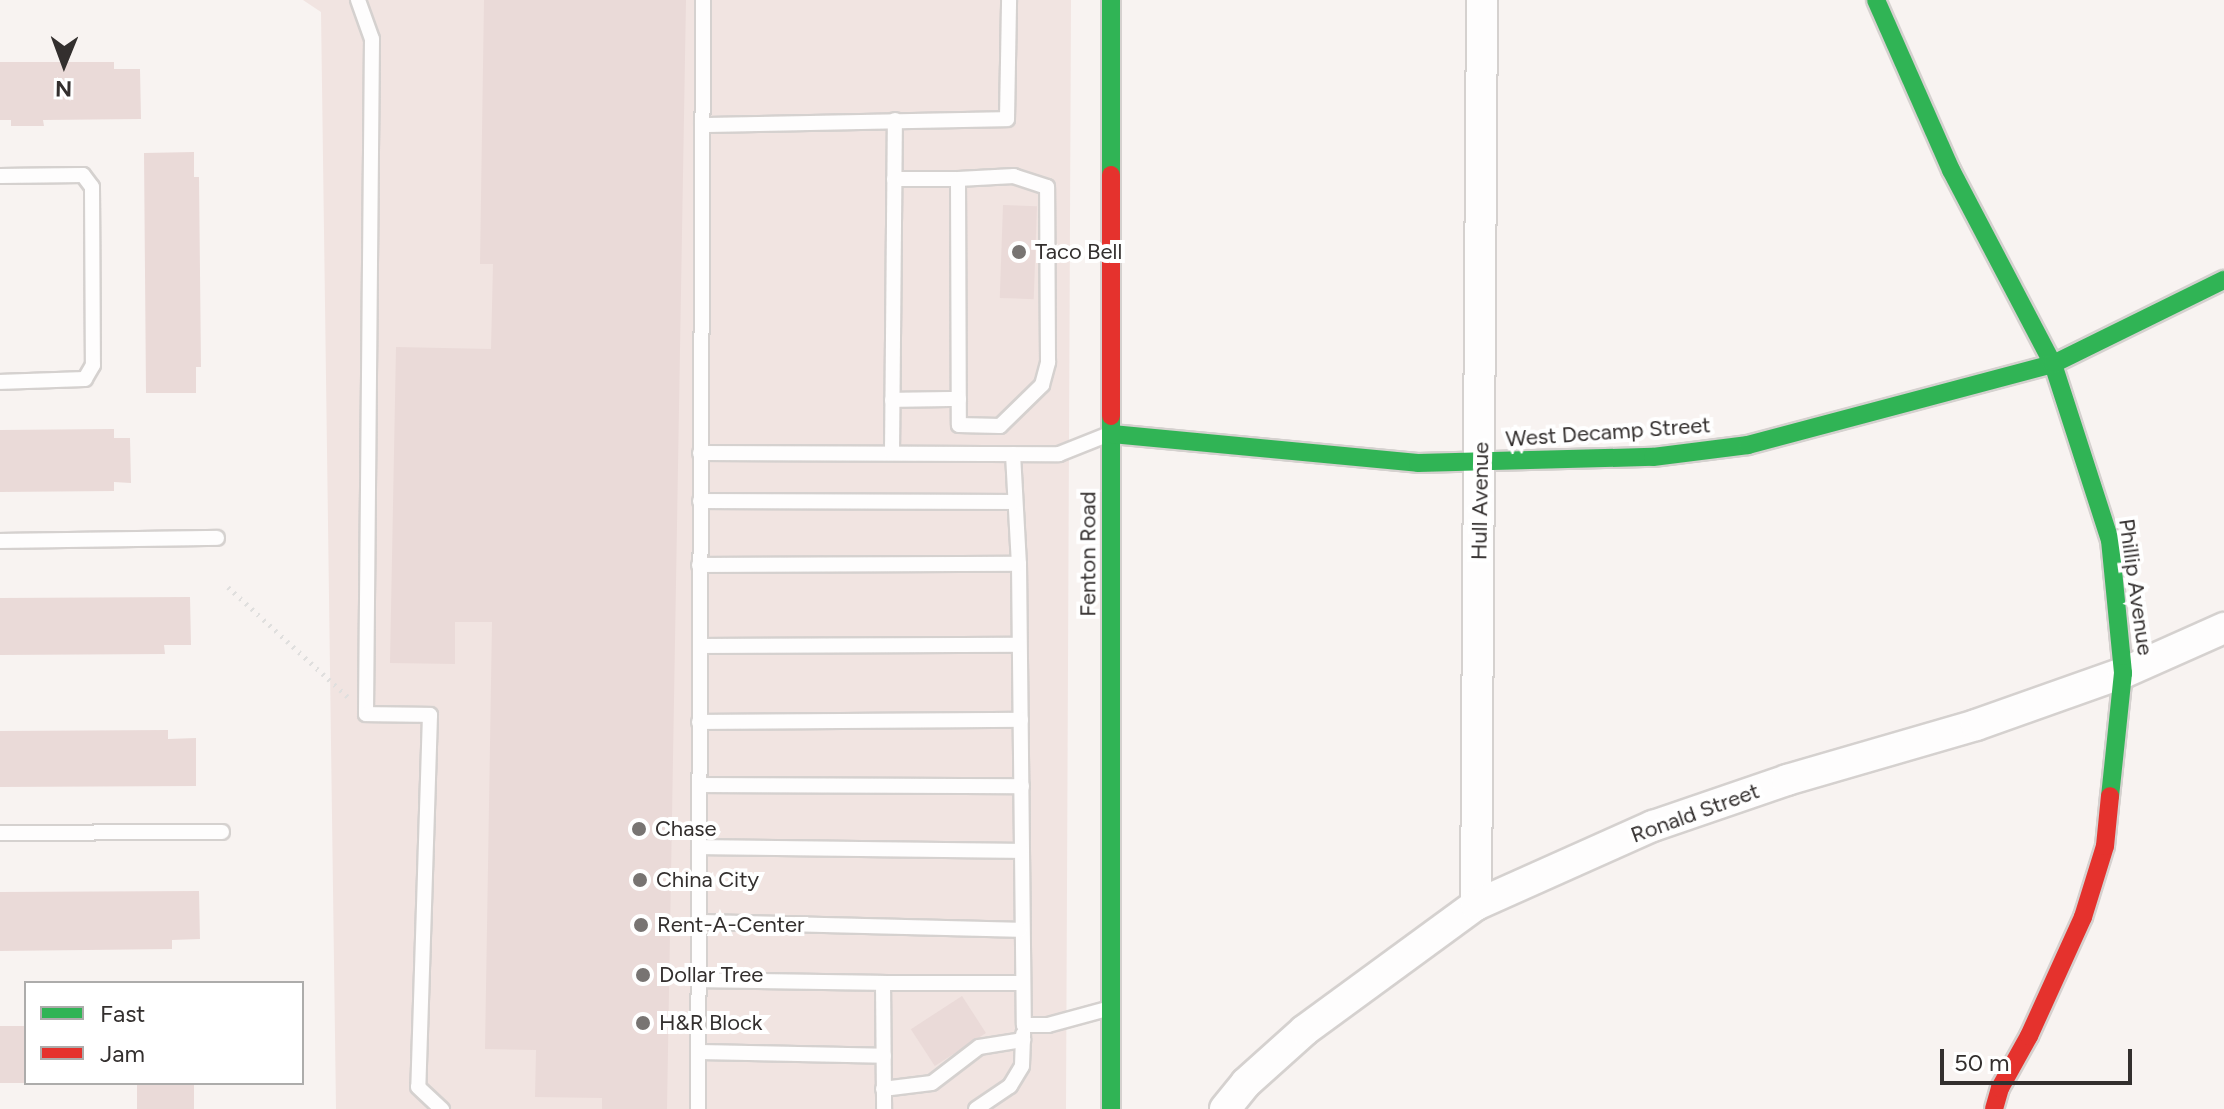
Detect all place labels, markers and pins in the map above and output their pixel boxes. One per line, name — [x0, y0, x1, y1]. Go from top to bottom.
place label: Taco Bell — [1035, 239, 1122, 265]
marker: Taco Bell — [1010, 243, 1028, 261]
place label: Chase — [655, 816, 717, 842]
marker: Chase — [630, 820, 648, 838]
place label: China City — [656, 867, 759, 893]
marker: China City — [631, 871, 649, 889]
place label: Rent-A-Center — [657, 912, 804, 938]
marker: Rent-A-Center — [632, 916, 650, 934]
place label: Dollar Tree — [659, 962, 763, 988]
marker: Dollar Tree — [634, 966, 652, 984]
place label: H&R Block — [659, 1010, 763, 1036]
marker: H&R Block — [634, 1014, 652, 1032]

